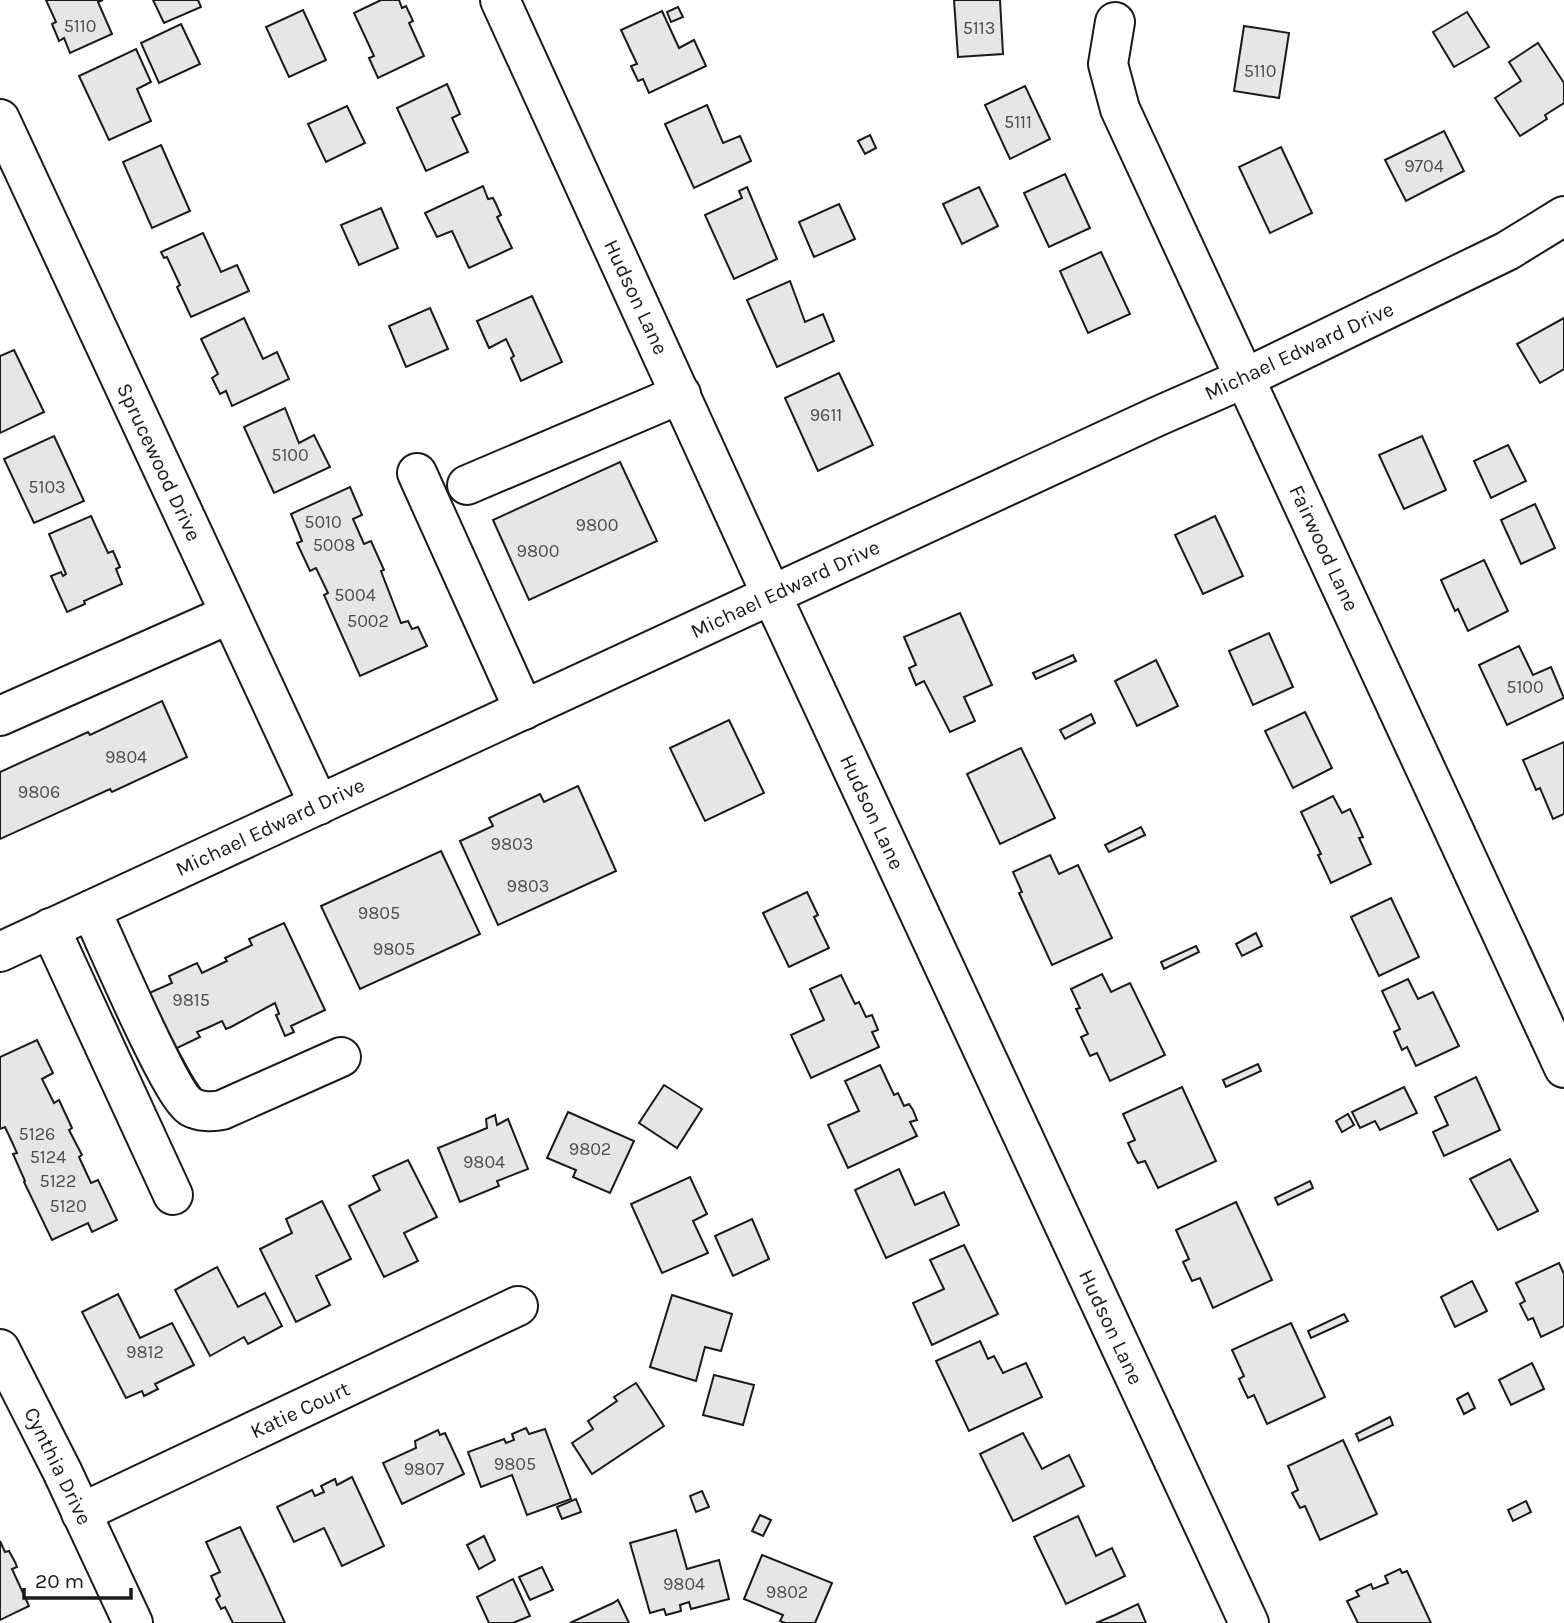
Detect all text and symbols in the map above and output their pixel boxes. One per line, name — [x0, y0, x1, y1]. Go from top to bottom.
house number: 5110 — [64, 15, 96, 37]
house number: 5113 — [963, 17, 995, 39]
house number: 5110 — [1244, 60, 1276, 82]
house number: 5111 — [1004, 111, 1032, 133]
house number: 9704 — [1404, 155, 1444, 177]
street label: Hudson Lane — [599, 236, 673, 358]
street label: Michael Edward Drive — [1201, 297, 1397, 405]
street label: Sprucewood Drive — [112, 379, 206, 545]
house number: 9611 — [810, 404, 842, 426]
house number: 5100 — [271, 444, 309, 466]
house number: 5103 — [28, 476, 66, 498]
street label: Fairwood Lane — [1284, 481, 1364, 615]
house number: 5010 — [304, 511, 342, 533]
house number: 9800 — [576, 514, 618, 536]
house number: 5008 — [313, 534, 355, 556]
street label: Michael Edward Drive — [687, 535, 883, 643]
house number: 9800 — [517, 540, 559, 562]
house number: 5004 — [334, 584, 376, 606]
house number: 5002 — [347, 610, 389, 632]
house number: 5100 — [1506, 676, 1544, 698]
house number: 9804 — [105, 746, 147, 768]
street label: Hudson Lane — [835, 751, 909, 873]
street label: Michael Edward Drive — [172, 773, 368, 881]
house number: 9806 — [18, 781, 60, 803]
house number: 9803 — [491, 833, 533, 855]
house number: 9803 — [507, 875, 549, 897]
house number: 9805 — [358, 902, 400, 924]
house number: 9805 — [373, 938, 415, 960]
house number: 9815 — [172, 989, 210, 1011]
house number: 5126 — [19, 1123, 55, 1145]
house number: 9802 — [569, 1138, 611, 1160]
house number: 5124 — [30, 1146, 66, 1168]
house number: 9804 — [463, 1151, 505, 1173]
house number: 5122 — [40, 1170, 76, 1192]
house number: 5120 — [49, 1195, 87, 1217]
street label: Hudson Lane — [1074, 1266, 1148, 1388]
house number: 9812 — [126, 1341, 164, 1363]
street label: Katie Court — [247, 1377, 354, 1443]
street label: Cynthia Drive — [19, 1403, 97, 1529]
house number: 9805 — [494, 1453, 536, 1475]
house number: 9807 — [404, 1458, 445, 1480]
scale bar — [24, 1556, 131, 1600]
text: 20 m — [35, 1569, 84, 1593]
house number: 9804 — [663, 1573, 705, 1595]
house number: 9802 — [766, 1581, 808, 1603]

